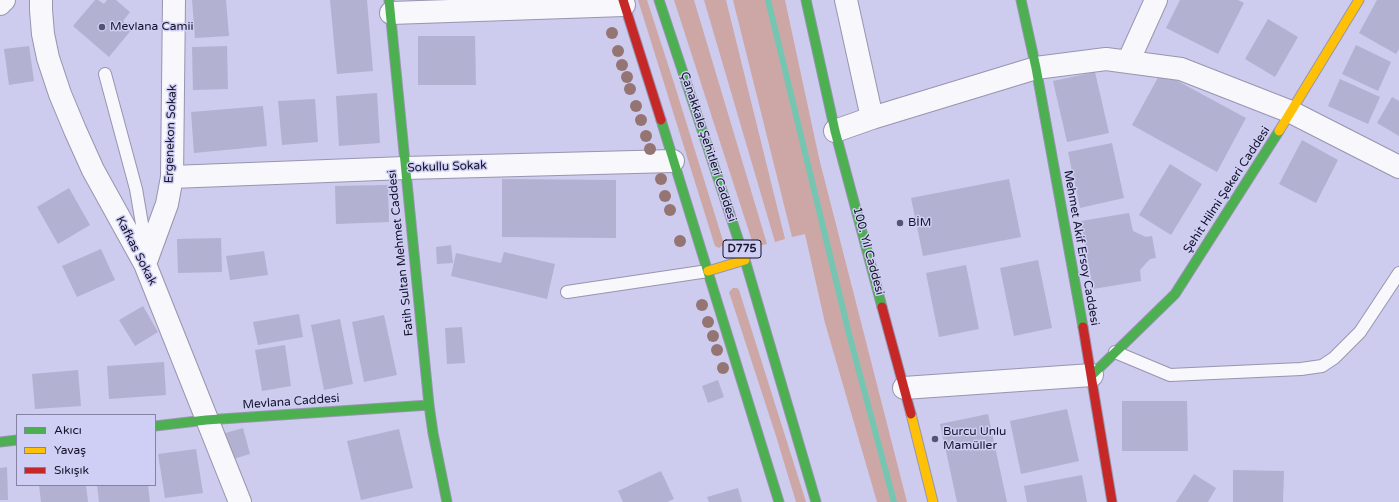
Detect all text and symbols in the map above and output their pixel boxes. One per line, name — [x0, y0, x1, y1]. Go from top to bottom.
place label: Mevlana Camii — [110, 20, 193, 34]
marker: Mevlana Camii — [97, 22, 107, 32]
street label: Çanakkale Şehitleri Caddesi — [677, 70, 739, 224]
street label: Ergenekon Sokak — [162, 84, 180, 184]
street label: Şehit Hilmi Şekeri Caddesi — [1181, 124, 1273, 256]
street label: Sokullu Sokak — [407, 158, 487, 176]
street label: Fatih Sultan Mehmet Caddesi — [385, 169, 417, 337]
street label: Mehmet Akif Ersoy Caddesi — [1060, 169, 1102, 327]
street label: 100. Yıl Caddesi — [849, 205, 887, 297]
street label: Kafkas Sokak — [112, 214, 160, 288]
place label: BİM — [908, 216, 931, 230]
marker: BİM — [895, 218, 905, 228]
road number: D775 — [723, 240, 761, 258]
street label: Mevlana Caddesi — [242, 391, 340, 413]
legend — [16, 414, 156, 486]
text: Akıcı — [54, 423, 82, 437]
place label: Burcu Unlu Mamüller — [943, 425, 1006, 453]
marker: Burcu Unlu Mamüller — [930, 434, 940, 444]
text: Yavaş — [54, 443, 86, 457]
text: Sıkışık — [54, 463, 89, 477]

